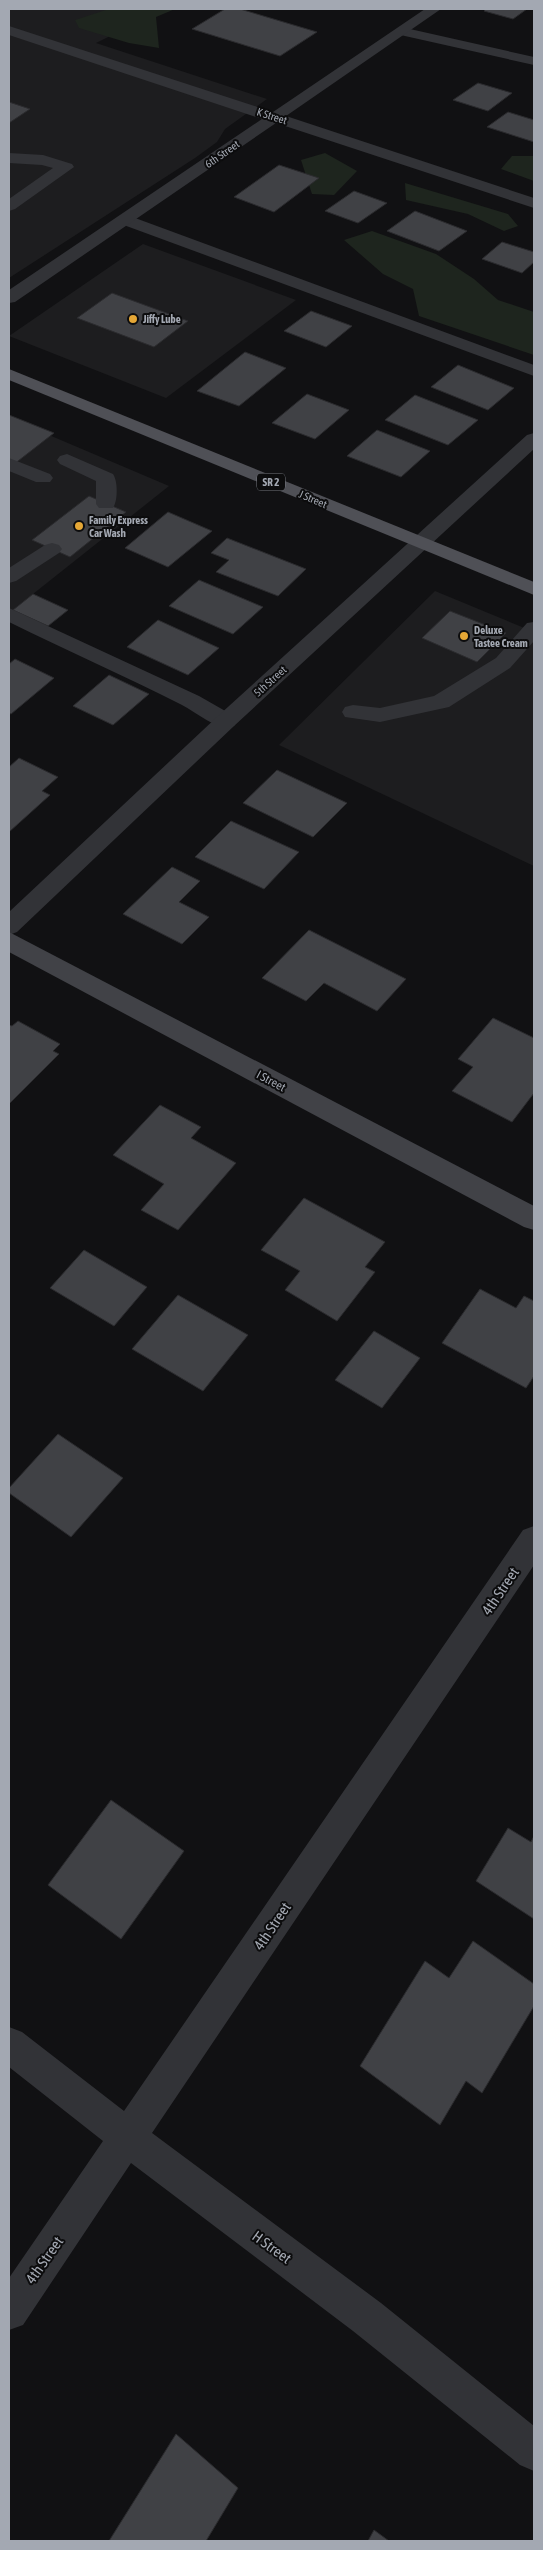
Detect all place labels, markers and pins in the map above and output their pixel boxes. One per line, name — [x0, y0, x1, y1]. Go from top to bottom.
marker: Jiffy Lube — [127, 313, 139, 325]
place label: Jiffy Lube — [142, 313, 181, 325]
place label: Family Express Car Wash — [89, 514, 148, 539]
marker: Family Express Car Wash — [73, 520, 85, 532]
place label: Deluxe Tastee Cream — [474, 624, 528, 649]
marker: Deluxe Tastee Cream — [458, 630, 470, 642]

